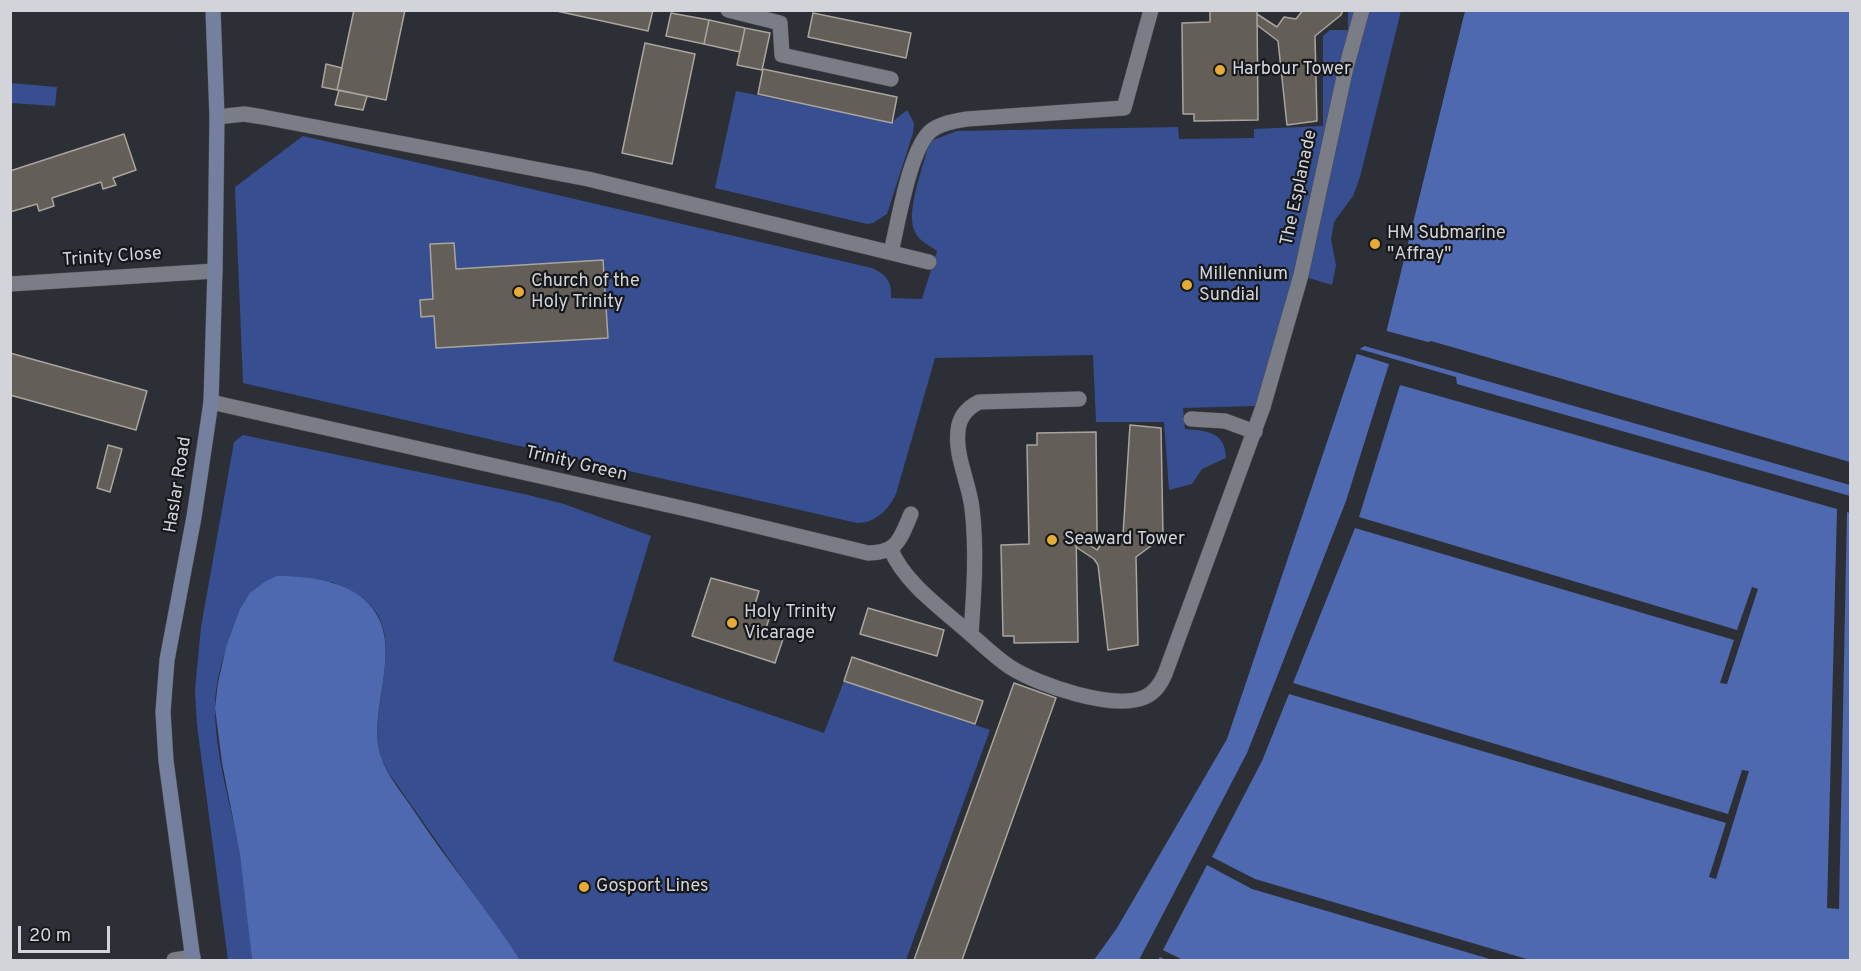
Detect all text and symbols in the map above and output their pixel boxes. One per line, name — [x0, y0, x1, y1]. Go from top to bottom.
place label: Harbour Tower — [1232, 59, 1351, 81]
marker: Harbour Tower — [1213, 63, 1227, 77]
street label: The Esplanade — [1277, 128, 1323, 248]
place label: HM Submarine "Affray" — [1387, 223, 1506, 266]
marker: HM Submarine "Affray" — [1368, 237, 1382, 251]
street label: Trinity Close — [62, 244, 162, 272]
place label: Millennium Sundial — [1199, 264, 1288, 306]
place label: Church of the Holy Trinity — [531, 271, 640, 314]
marker: Millennium Sundial — [1180, 278, 1194, 292]
marker: Church of the Holy Trinity — [512, 285, 526, 299]
street label: Haslar Road — [161, 435, 197, 535]
street label: Trinity Green — [523, 443, 629, 487]
place label: Seaward Tower — [1064, 529, 1185, 551]
marker: Seaward Tower — [1045, 533, 1059, 547]
place label: Holy Trinity Vicarage — [744, 602, 836, 644]
marker: Holy Trinity Vicarage — [725, 616, 739, 630]
place label: Gosport Lines — [596, 876, 708, 898]
marker: Gosport Lines — [577, 880, 591, 894]
scale bar — [21, 914, 112, 952]
text: 20 m — [29, 925, 71, 948]

